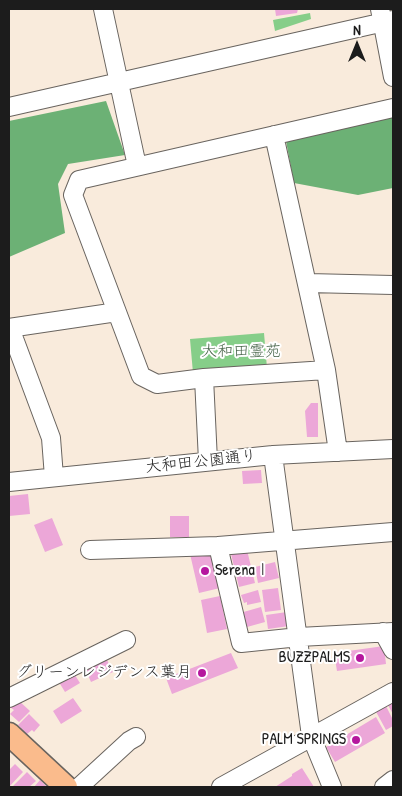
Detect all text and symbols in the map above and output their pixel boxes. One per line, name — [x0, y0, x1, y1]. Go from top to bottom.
north arrow — [332, 20, 382, 70]
text: N — [353, 20, 361, 39]
park label: 大和田霊苑 — [201, 342, 281, 362]
street label: 大和田公園通り — [144, 447, 258, 477]
place label: SerenaⅠ — [215, 561, 271, 581]
marker: SerenaⅠ — [199, 565, 211, 577]
place label: BUZZPALMS — [279, 648, 350, 668]
marker: BUZZPALMS — [354, 652, 366, 664]
place label: グリーンレジデンス葉月 — [16, 663, 192, 683]
marker: グリーンレジデンス葉月 — [196, 667, 208, 679]
place label: PALM SPRINGS — [262, 730, 346, 750]
marker: PALM SPRINGS — [350, 734, 362, 746]

